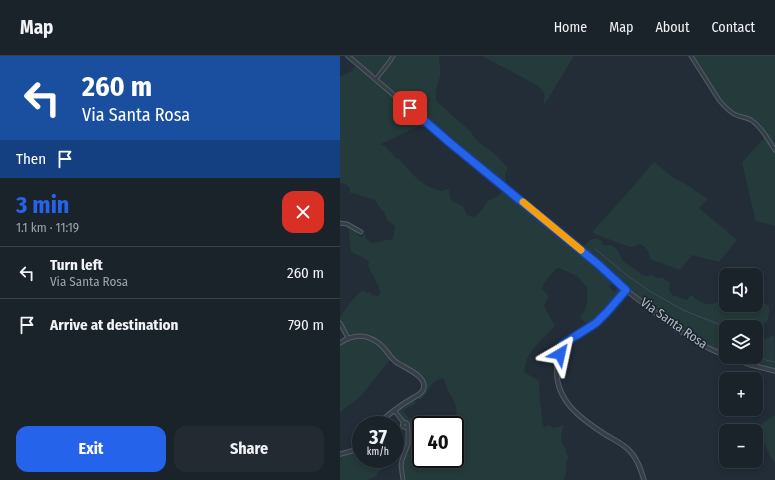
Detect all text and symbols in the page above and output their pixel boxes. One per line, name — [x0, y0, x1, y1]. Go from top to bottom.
text: Map — [20, 16, 53, 39]
text: Home — [554, 19, 587, 36]
text: Map — [609, 19, 633, 36]
text: About — [655, 19, 690, 36]
text: Contact — [712, 19, 755, 36]
text: 260 m — [82, 70, 152, 103]
icon: left — [16, 72, 68, 124]
pin — [393, 91, 427, 125]
icon: arrive — [399, 97, 421, 119]
text: Via Santa Rosa — [82, 104, 190, 126]
icon: arrive — [54, 148, 76, 170]
text: Then — [16, 150, 46, 168]
text: 3 min — [16, 191, 69, 219]
button: close — [282, 191, 324, 233]
text: 1.1 km · 11:19 — [16, 220, 79, 235]
text: Turn left — [50, 256, 103, 274]
icon: left — [16, 262, 38, 284]
text: 260 m — [287, 264, 324, 282]
map controls — [719, 268, 763, 468]
button: sound — [719, 268, 763, 312]
text: Via Santa Rosa — [50, 274, 128, 289]
street label: Via Santa Rosa — [638, 294, 710, 352]
icon: arrive — [16, 314, 38, 336]
text: Arrive at destination — [50, 316, 178, 334]
text: 790 m — [288, 316, 324, 334]
button: layers — [719, 320, 763, 364]
position arrow — [539, 333, 581, 375]
button: + — [719, 372, 763, 416]
speed limit sign: 40 — [412, 416, 464, 468]
button: − — [719, 424, 763, 468]
text: 37 — [369, 425, 387, 449]
button: Exit — [16, 426, 166, 472]
button: Share — [174, 426, 324, 472]
text: km/h — [367, 446, 389, 458]

